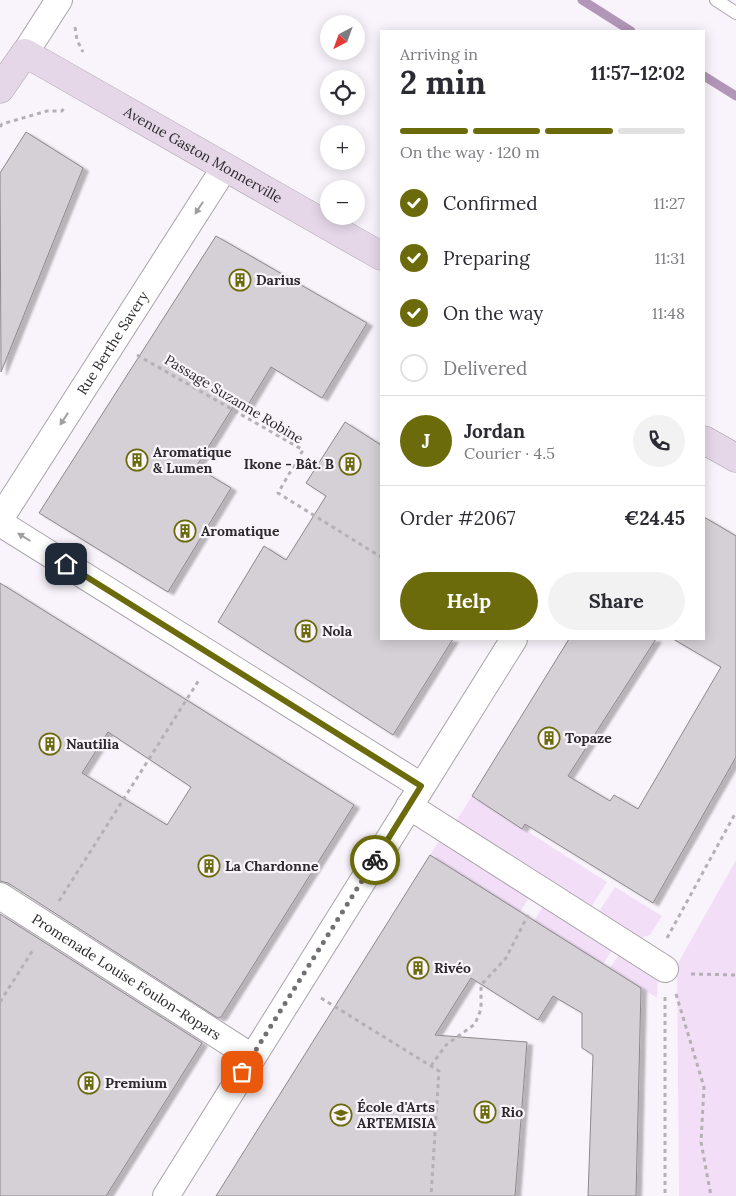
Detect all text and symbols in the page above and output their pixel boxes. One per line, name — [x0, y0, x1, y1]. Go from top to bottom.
north arrow — [320, 15, 365, 60]
map controls — [320, 15, 365, 225]
text: Arriving in — [400, 44, 478, 64]
text: 11:57–12:02 — [591, 61, 685, 85]
text: 2 min — [400, 62, 486, 103]
button: locate — [320, 70, 365, 115]
street label: Avenue Gaston Monnerville — [120, 102, 286, 207]
button: + — [320, 125, 365, 170]
text: On the way · 120 m — [400, 142, 540, 162]
button: − — [320, 180, 365, 225]
icon: check — [400, 189, 428, 217]
text: Confirmed — [443, 191, 538, 215]
text: 11:27 — [653, 193, 685, 213]
one-way arrow — [194, 201, 203, 215]
icon: check — [400, 244, 428, 272]
text: Preparing — [443, 246, 530, 270]
text: 11:31 — [655, 248, 685, 268]
building icon: Darius — [228, 268, 252, 292]
place label: Darius — [256, 271, 301, 289]
street label: Rue Berthe Savery — [73, 287, 153, 398]
icon: check — [400, 299, 428, 327]
text: On the way — [443, 301, 543, 325]
text: 11:48 — [652, 303, 685, 323]
street label: Passage Suzanne Robine — [161, 350, 307, 448]
text: Delivered — [443, 356, 527, 380]
one-way arrow — [59, 412, 69, 425]
button: phone — [633, 415, 685, 467]
text: Jordan — [464, 419, 525, 443]
text: J — [422, 429, 430, 453]
place label: Aromatique & Lumen — [153, 443, 232, 477]
text: Courier · 4.5 — [464, 443, 555, 463]
building icon: Aromatique & Lumen — [125, 448, 149, 472]
building icon: Ikone - Bât. B — [338, 452, 362, 476]
place label: Ikone - Bât. B — [244, 455, 334, 473]
text: Order #2067 — [400, 506, 515, 530]
text: €24.45 — [624, 506, 685, 530]
building icon: Aromatique — [173, 519, 197, 543]
place label: Aromatique — [201, 522, 280, 540]
one-way arrow — [17, 533, 30, 542]
pin — [45, 543, 87, 585]
icon: home — [52, 550, 80, 578]
button: Help — [400, 572, 538, 630]
button: Share — [548, 572, 685, 630]
building icon: Nola — [294, 619, 318, 643]
place label: Nola — [322, 622, 353, 640]
building icon: Topaze — [537, 726, 561, 750]
place label: Topaze — [565, 729, 612, 747]
building icon: Nautilia — [38, 732, 62, 756]
place label: Nautilia — [66, 735, 120, 753]
courier — [350, 835, 400, 885]
icon: bike — [361, 846, 389, 874]
building icon: La Chardonne — [197, 854, 221, 878]
place label: La Chardonne — [225, 857, 319, 875]
street label: Promenade Louise Foulon-Ropars — [29, 910, 224, 1044]
building icon: Rivéo — [406, 956, 430, 980]
place label: Rivéo — [434, 959, 471, 977]
pin — [221, 1051, 263, 1093]
icon: bag — [228, 1058, 256, 1086]
building icon: Premium — [77, 1071, 101, 1095]
place label: Premium — [105, 1074, 167, 1092]
place label: École d'Arts ARTEMISIA — [357, 1098, 437, 1132]
building icon: Rio — [473, 1100, 497, 1124]
school or university icon: École d'Arts ARTEMISIA — [329, 1103, 353, 1127]
place label: Rio — [501, 1103, 523, 1121]

